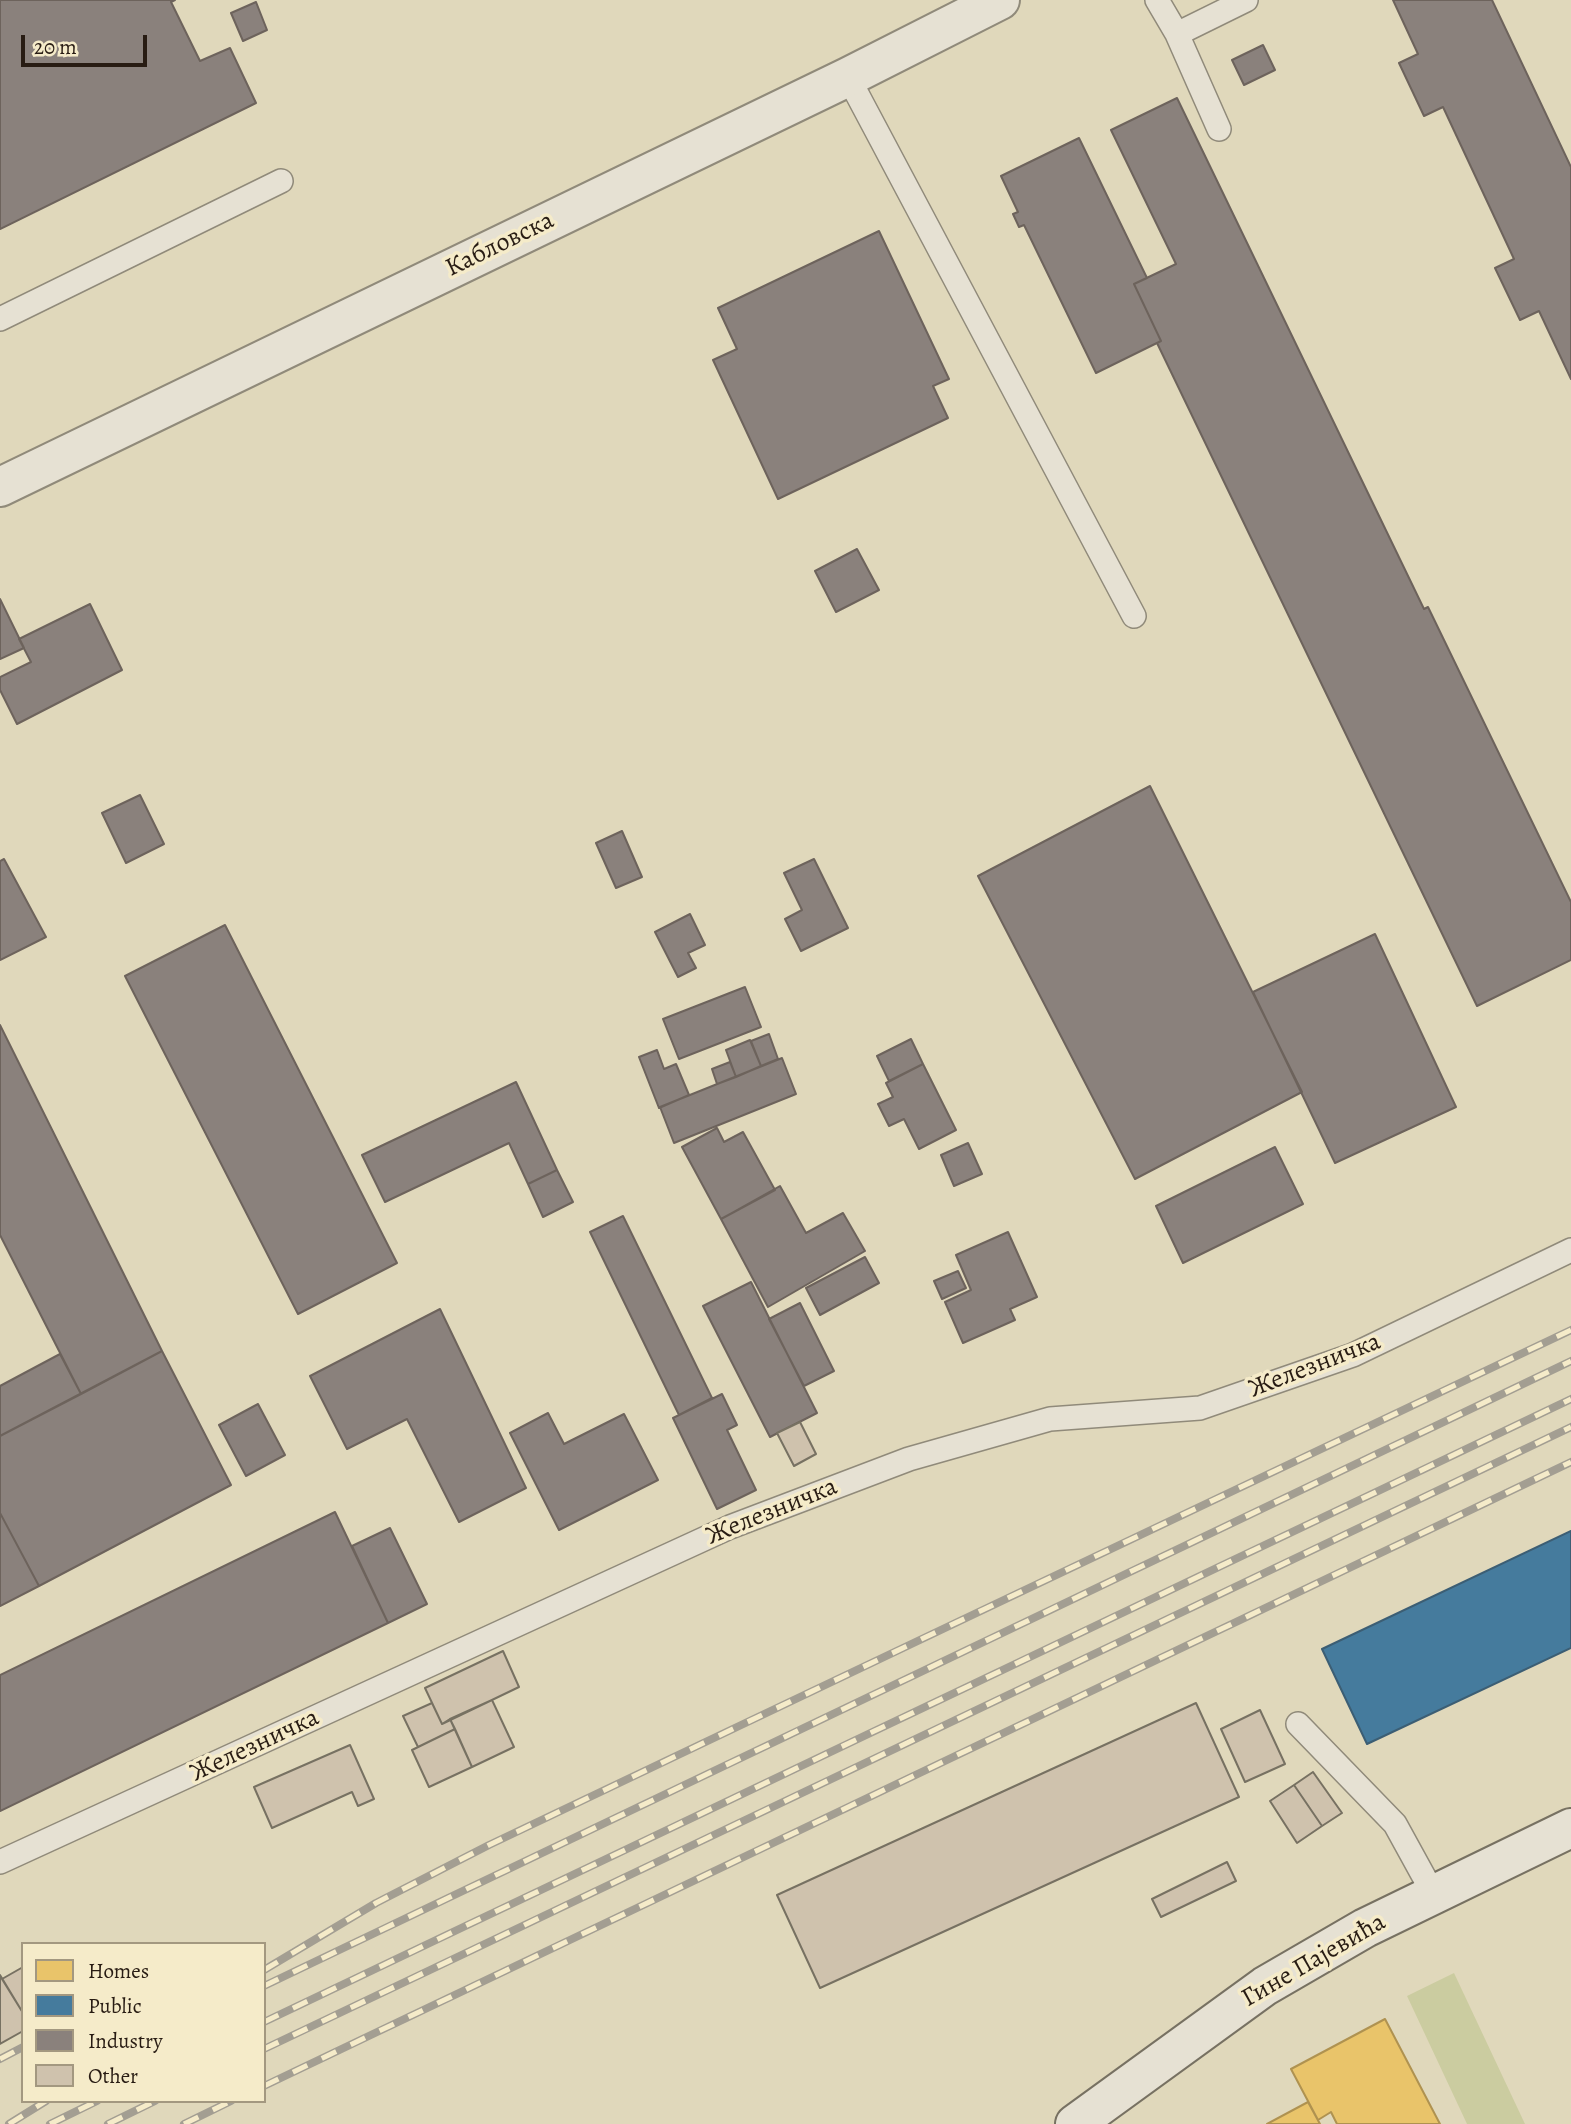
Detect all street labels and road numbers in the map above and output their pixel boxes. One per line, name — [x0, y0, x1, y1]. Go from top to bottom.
street label: Кабловска — [441, 205, 559, 285]
street label: Железничка — [1245, 1327, 1385, 1405]
street label: Железничка — [702, 1472, 842, 1552]
street label: Железничка — [186, 1703, 324, 1789]
street label: Гине Пајевића — [1237, 1907, 1391, 2015]

